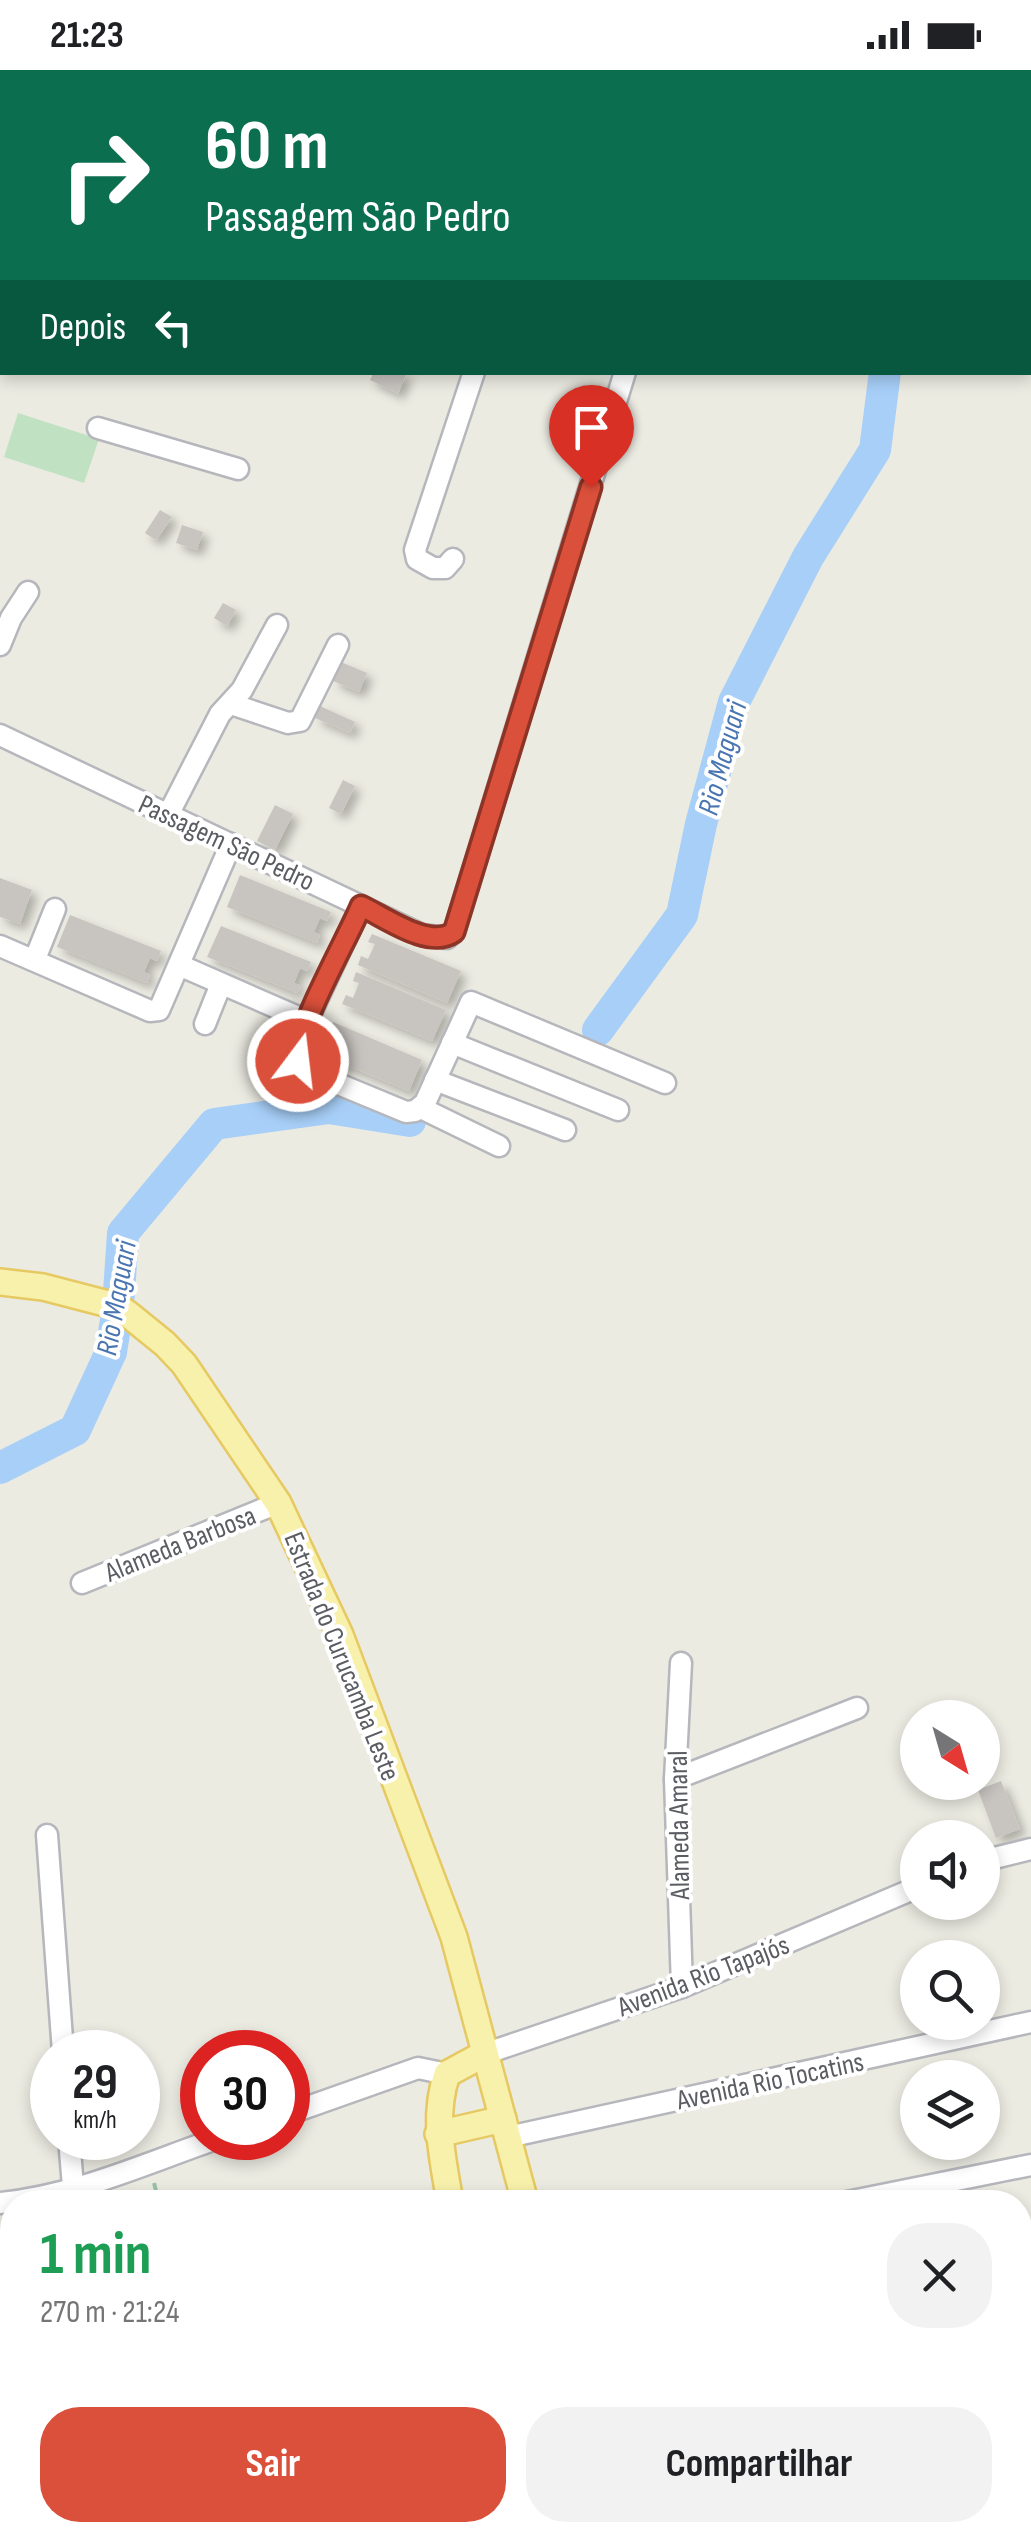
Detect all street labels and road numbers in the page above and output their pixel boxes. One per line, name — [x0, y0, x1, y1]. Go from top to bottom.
street label: Passagem São Pedro — [133, 788, 320, 899]
street label: Alameda Barbosa — [99, 1499, 261, 1590]
street label: Estrada do Curucamba Leste — [277, 1527, 407, 1786]
street label: Alameda Amaral — [662, 1750, 697, 1901]
street label: Avenida Rio Tapajós — [612, 1929, 794, 2025]
street label: Avenida Rio Tocatins — [673, 2046, 867, 2118]

